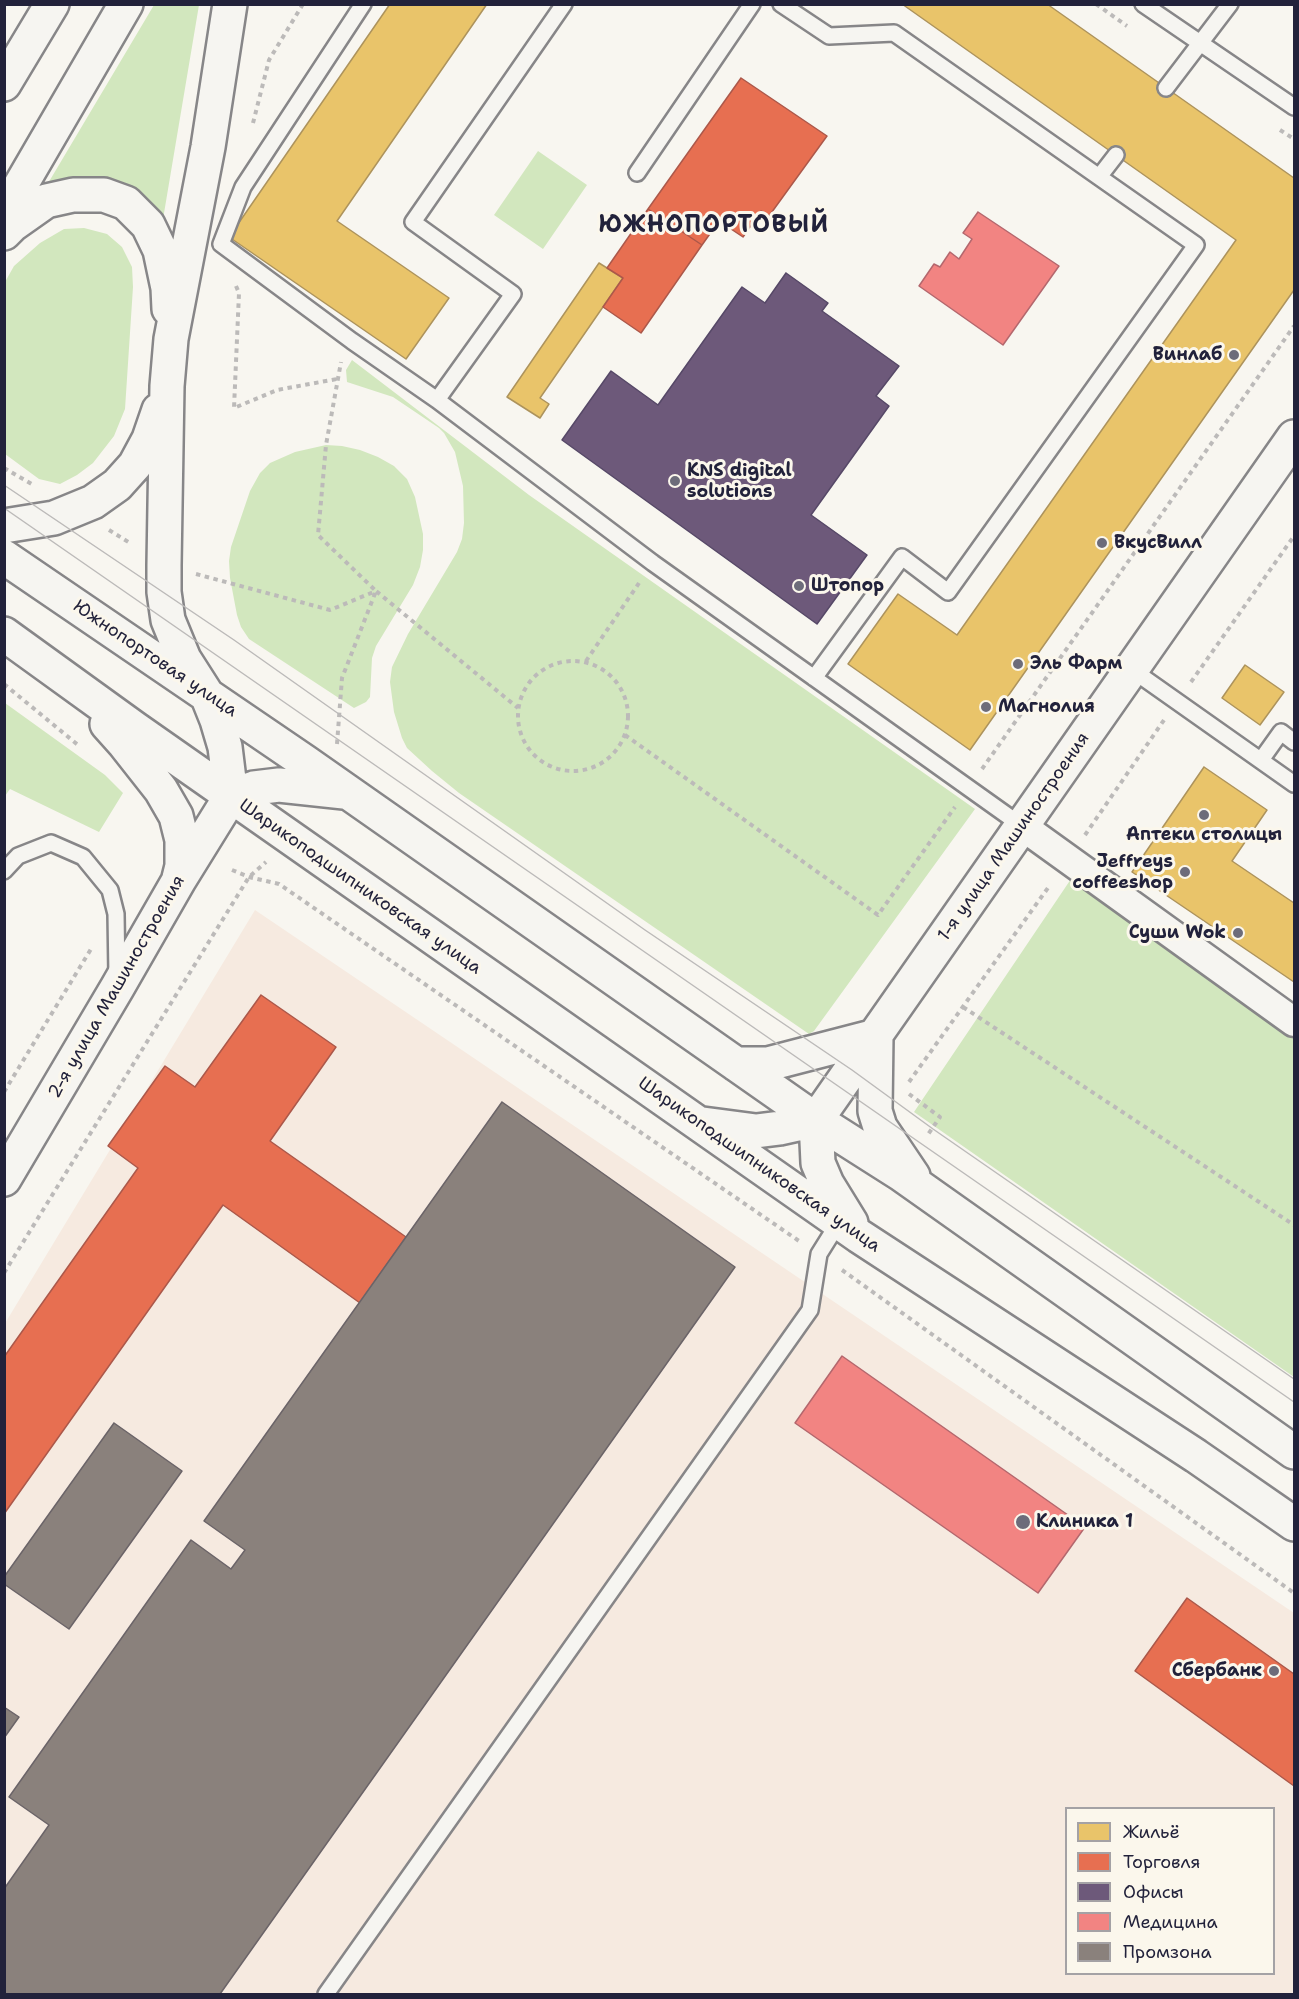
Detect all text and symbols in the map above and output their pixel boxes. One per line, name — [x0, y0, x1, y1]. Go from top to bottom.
district label: ЮЖНОПОРТОВЫЙ — [598, 212, 830, 240]
place label: Винлаб — [1153, 344, 1222, 366]
marker: Винлаб — [1227, 348, 1241, 362]
place label: KNS digital solutions — [687, 460, 792, 502]
marker: KNS digital solutions — [668, 474, 682, 488]
place label: ВкусВилл — [1114, 532, 1202, 554]
marker: ВкусВилл — [1095, 536, 1109, 550]
place label: Штопор — [811, 575, 884, 597]
marker: Штопор — [792, 579, 806, 593]
street label: Южнопортовая улица — [69, 596, 241, 722]
place label: Эль Фарм — [1030, 653, 1122, 675]
marker: Эль Фарм — [1011, 657, 1025, 671]
place label: Магнолия — [998, 696, 1095, 718]
marker: Магнолия — [979, 700, 993, 714]
street label: 1-я улица Машиностроения — [934, 729, 1094, 945]
street label: Шарикоподшипниковская улица — [235, 795, 485, 979]
marker: Аптеки столицы — [1197, 808, 1211, 822]
place label: Аптеки столицы — [1126, 824, 1282, 846]
place label: Jeffreys coffeeshop — [1073, 851, 1173, 894]
marker: Jeffreys coffeeshop — [1178, 865, 1192, 879]
street label: 2-я улица Машиностроения — [44, 872, 190, 1102]
place label: Суши Wok — [1129, 922, 1226, 944]
marker: Суши Wok — [1231, 926, 1245, 940]
street label: Шарикоподшипниковская улица — [634, 1073, 884, 1257]
place label: Клиника 1 — [1036, 1511, 1133, 1533]
marker: Клиника 1 — [1014, 1513, 1032, 1531]
place label: Сбербанк — [1172, 1660, 1262, 1682]
marker: Сбербанк — [1267, 1664, 1281, 1678]
legend — [1065, 1807, 1275, 1975]
text: Жильё — [1123, 1820, 1180, 1844]
text: Торговля — [1123, 1850, 1201, 1874]
text: Офисы — [1123, 1880, 1184, 1904]
text: Медицина — [1123, 1910, 1218, 1934]
text: Промзона — [1123, 1940, 1212, 1964]

